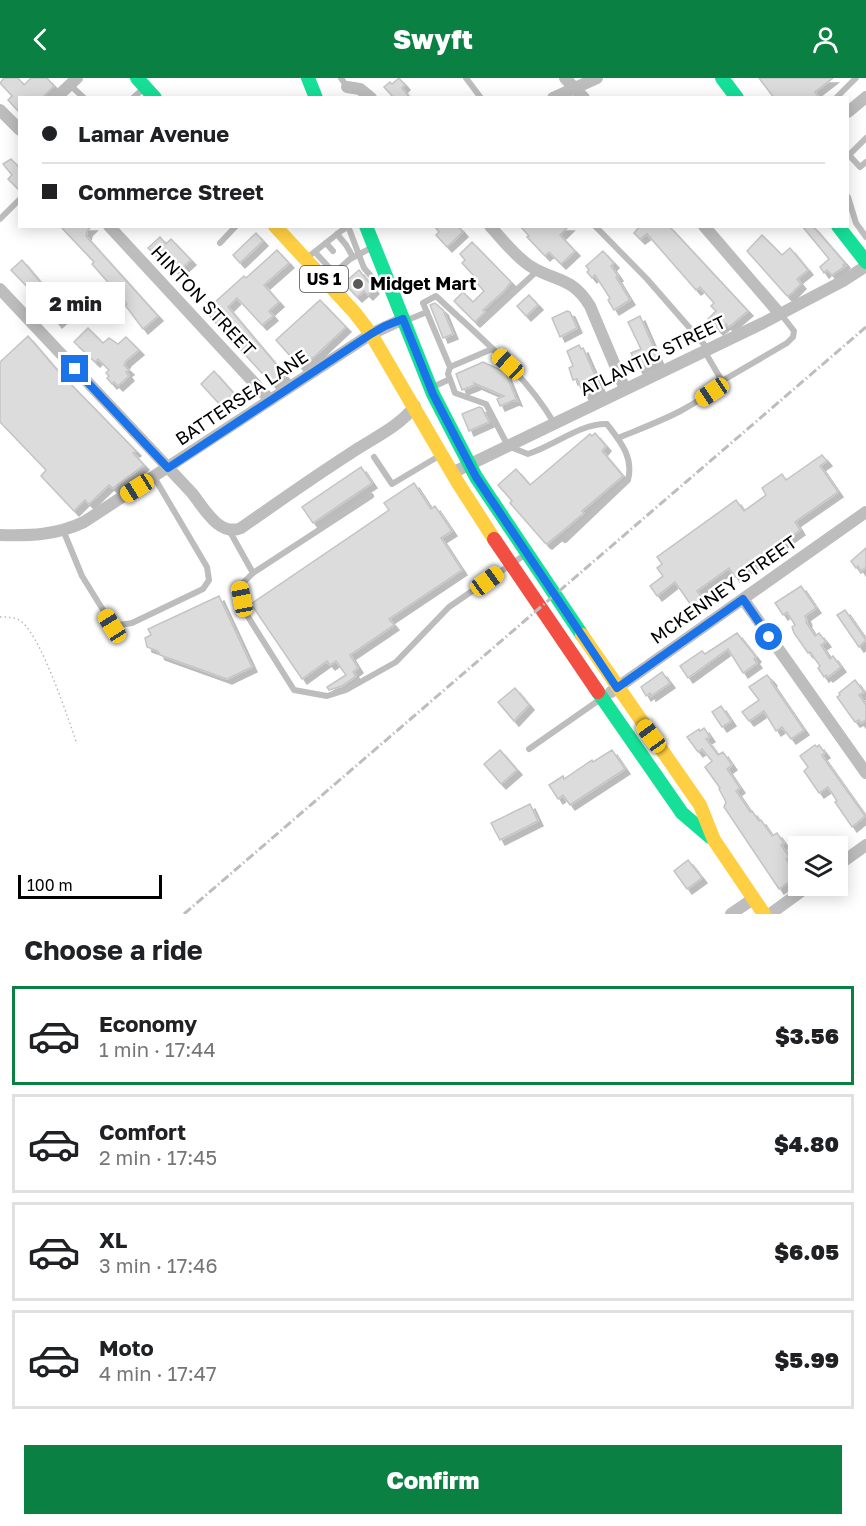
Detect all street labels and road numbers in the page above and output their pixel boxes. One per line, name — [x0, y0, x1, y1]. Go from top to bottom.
street label: HINTON STREET — [147, 240, 261, 360]
road number: US 1 — [300, 266, 348, 292]
street label: ATLANTIC STREET — [576, 310, 729, 400]
street label: BATTERSEA LANE — [171, 345, 312, 450]
street label: MCKENNEY STREET — [646, 530, 801, 648]

